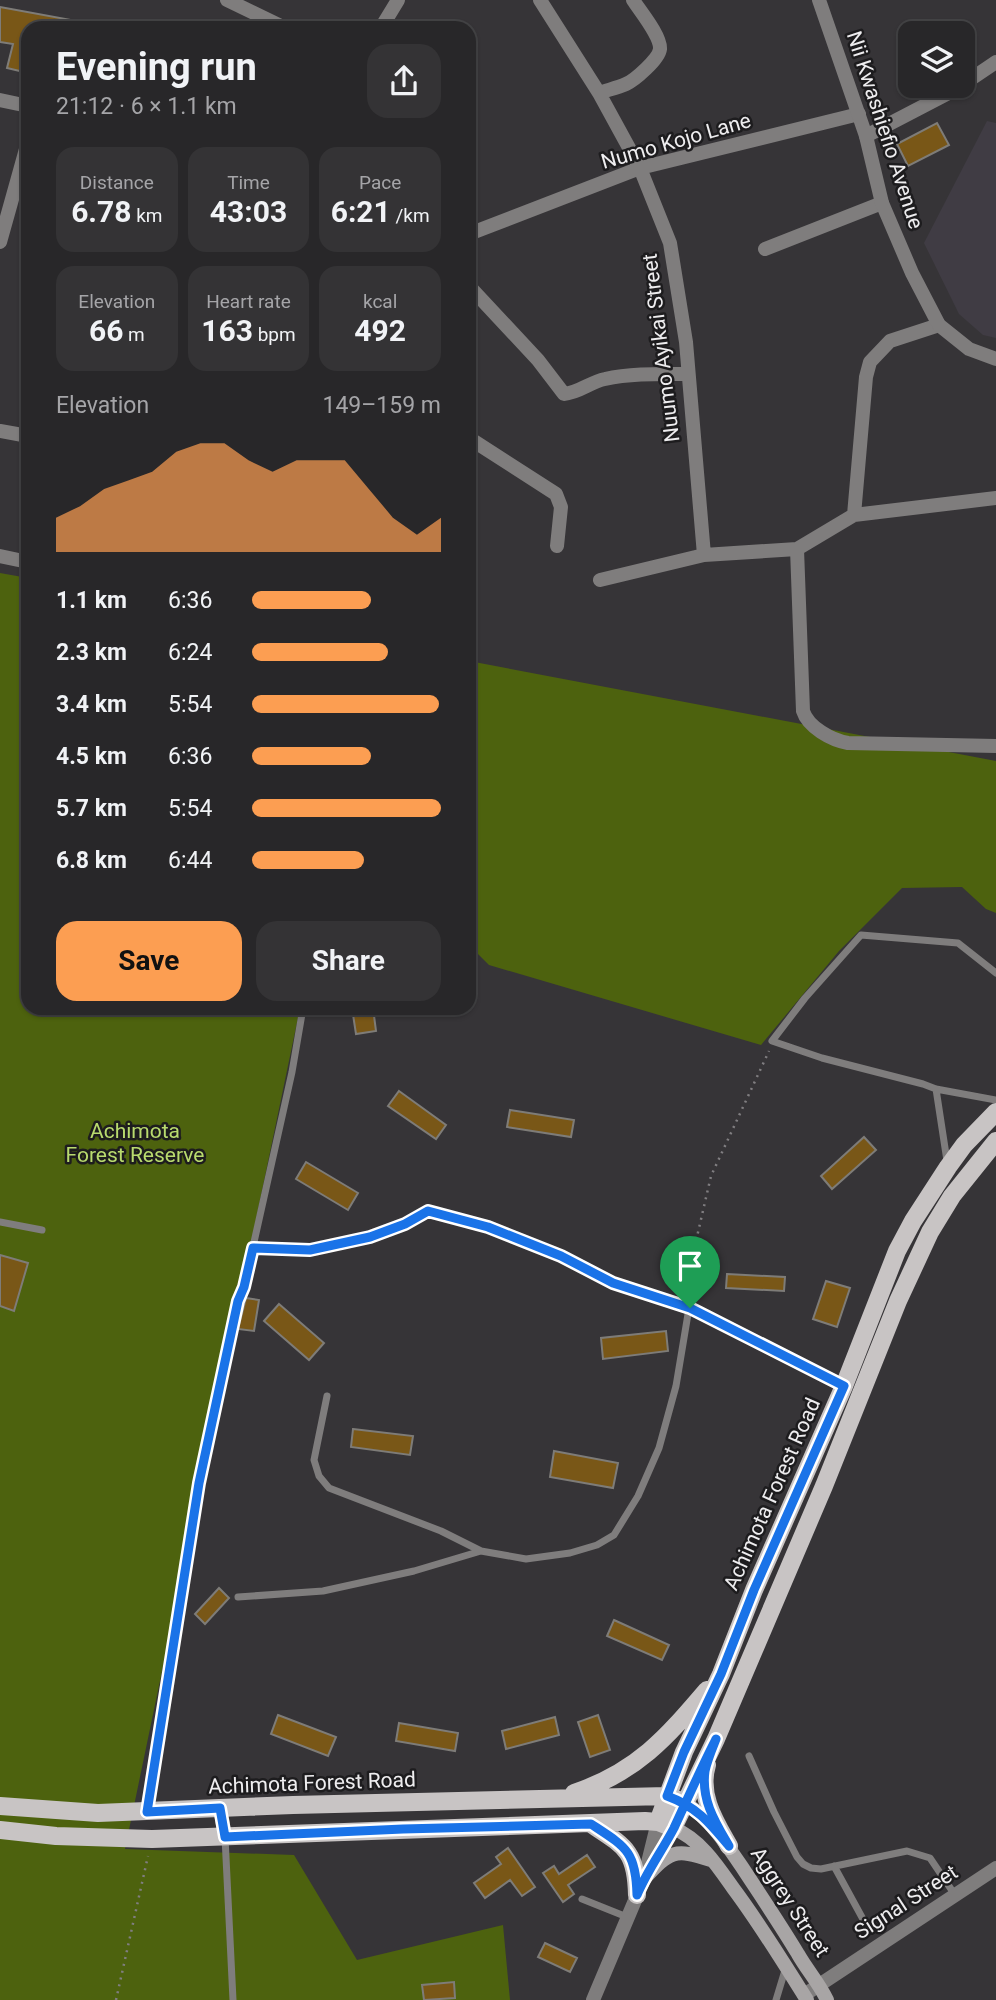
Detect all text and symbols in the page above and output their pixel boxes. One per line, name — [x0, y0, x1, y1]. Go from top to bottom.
map controls — [898, 21, 975, 98]
button: layers — [898, 21, 975, 98]
street label: Nii Kwashiefio Avenue — [842, 28, 928, 232]
button: share — [367, 44, 441, 118]
text: Evening run — [56, 45, 257, 89]
text: 21:12 · 6 × 1.1 km — [56, 93, 237, 120]
street label: Numo Kojo Lane — [598, 108, 754, 174]
text: Distance — [80, 171, 154, 194]
text: Time — [227, 171, 270, 194]
text: Pace — [359, 171, 401, 194]
text: 6.78 — [71, 194, 131, 229]
text: 43:03 — [210, 194, 287, 229]
text: 6:21 — [331, 194, 391, 229]
text: km — [131, 204, 163, 227]
text: /km — [391, 204, 430, 227]
street label: Nuumo Ayikai Street — [638, 252, 684, 444]
text: Elevation — [78, 290, 155, 313]
text: Heart rate — [206, 290, 291, 313]
text: kcal — [363, 290, 397, 313]
text: 66 — [89, 313, 123, 348]
text: 163 — [201, 313, 253, 348]
text: 492 — [354, 313, 406, 348]
text: m — [123, 323, 145, 346]
text: bpm — [253, 323, 296, 346]
text: Elevation — [56, 392, 149, 419]
text: 149–159 m — [322, 392, 441, 419]
text: 1.1 km — [56, 587, 127, 614]
text: 6:36 — [168, 587, 212, 614]
text: 2.3 km — [56, 639, 127, 666]
text: 6:24 — [168, 639, 212, 666]
text: 3.4 km — [56, 691, 127, 718]
text: 5:54 — [168, 691, 212, 718]
text: 4.5 km — [56, 743, 127, 770]
text: 6:36 — [168, 743, 212, 770]
text: 5.7 km — [56, 795, 127, 822]
text: 5:54 — [168, 795, 212, 822]
text: 6.8 km — [56, 847, 127, 874]
text: 6:44 — [168, 847, 212, 874]
button: Save — [56, 921, 242, 1001]
button: Share — [256, 921, 441, 1001]
park label: Achimota Forest Reserve — [66, 1119, 204, 1167]
pin — [660, 1236, 720, 1308]
icon: arrive — [671, 1247, 709, 1285]
street label: Achimota Forest Road — [719, 1394, 825, 1594]
street label: Achimota Forest Road — [208, 1767, 416, 1799]
street label: Aggrey Street — [746, 1843, 834, 1961]
street label: Signal Street — [850, 1860, 962, 1944]

